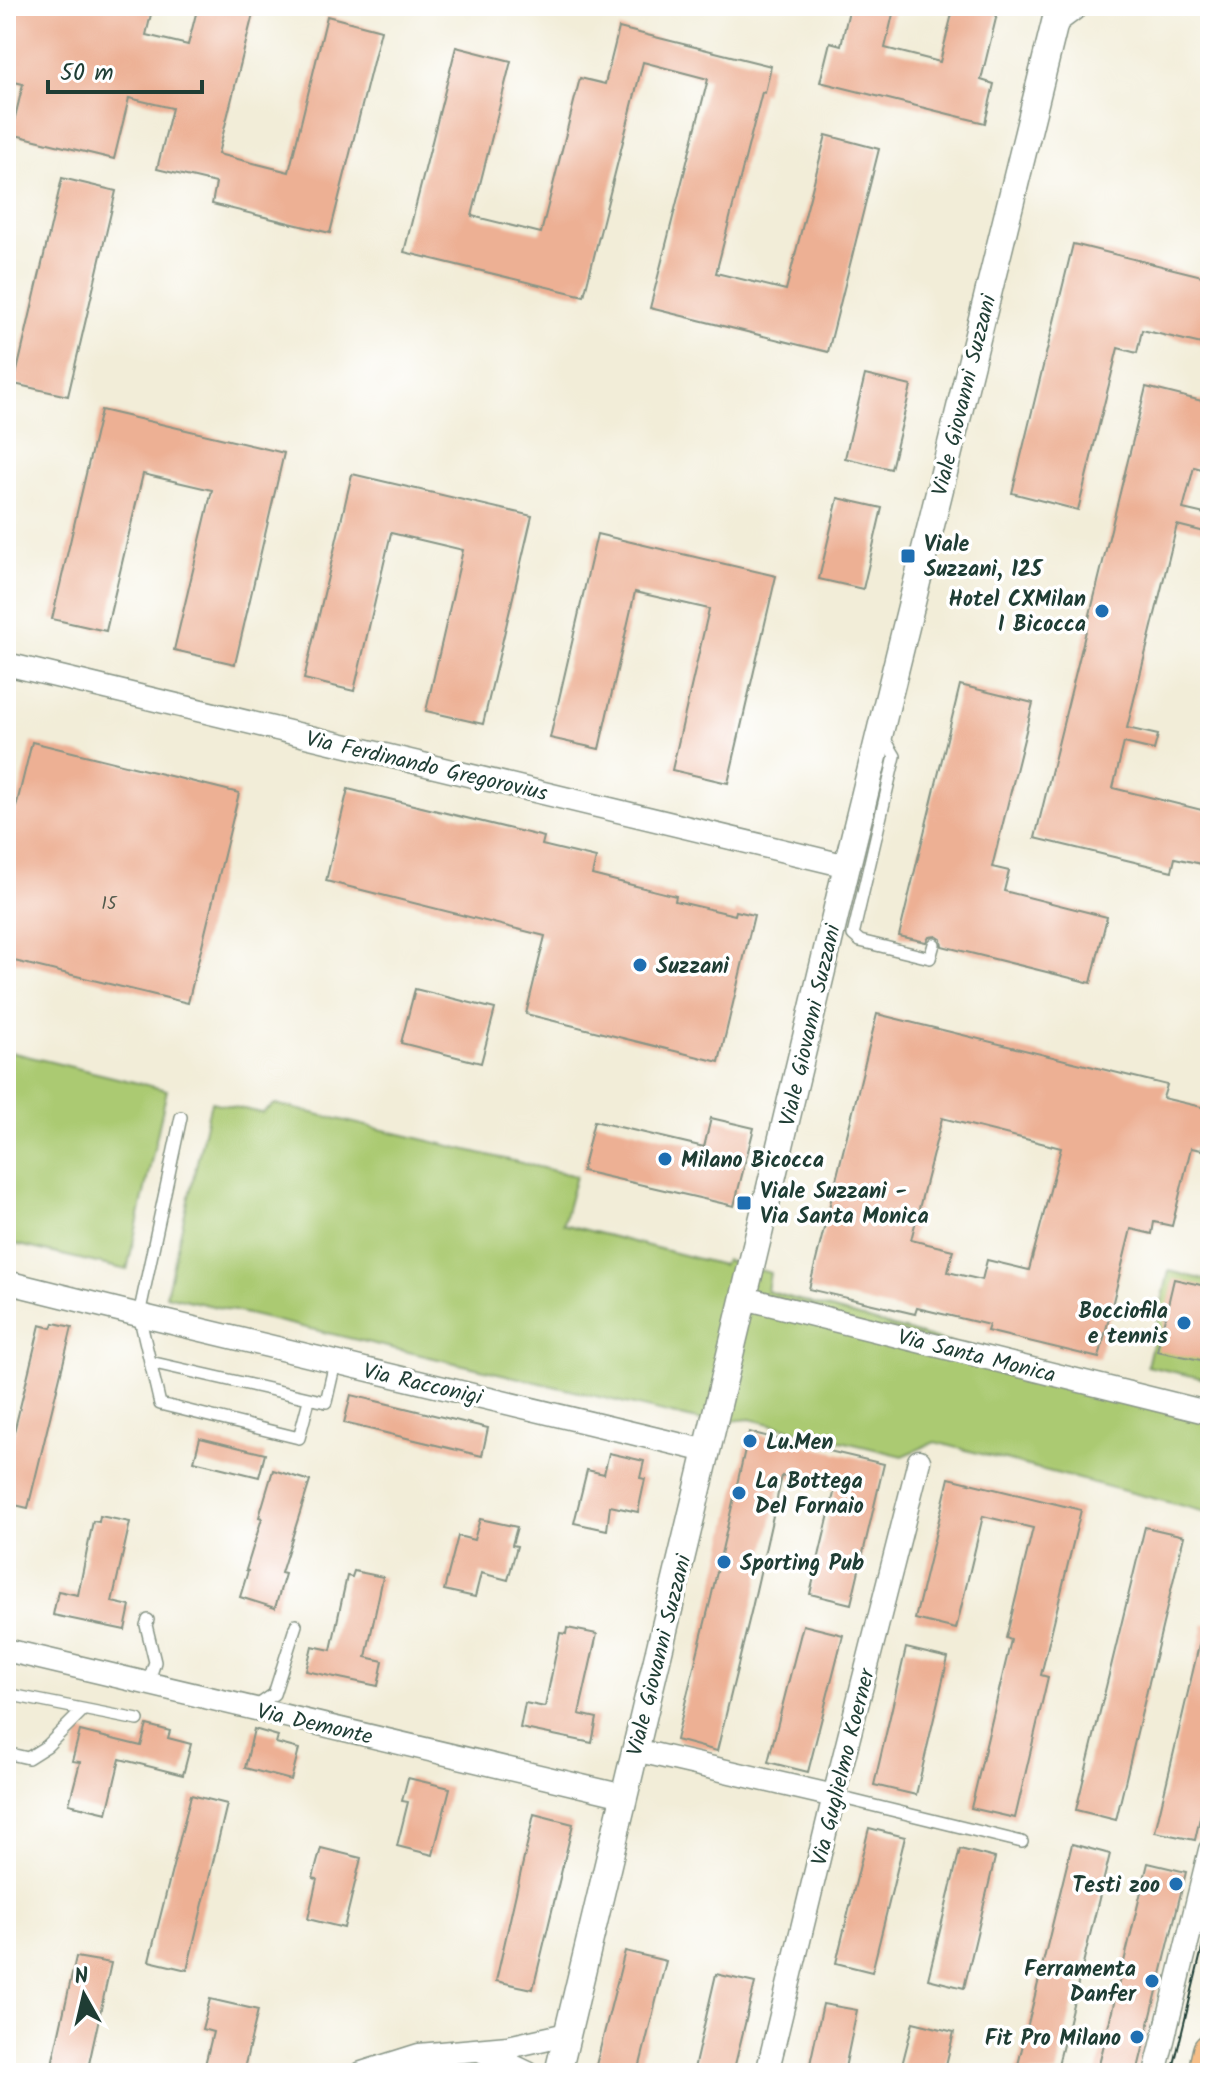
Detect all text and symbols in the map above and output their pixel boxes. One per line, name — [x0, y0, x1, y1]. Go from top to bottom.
scale bar — [48, 44, 202, 94]
text: 50 m — [60, 54, 114, 93]
street label: Viale Giovanni Suzzani — [924, 291, 1008, 500]
place label: Viale Suzzani, 125 — [924, 528, 1044, 588]
marker: Viale Suzzani, 125 — [899, 547, 917, 565]
place label: Hotel CXMilan I Bicocca — [949, 583, 1086, 643]
marker: Hotel CXMilan I Bicocca — [1093, 602, 1111, 620]
street label: Via Ferdinando Gregorovius — [302, 723, 551, 812]
house number: 15 — [101, 890, 118, 919]
street label: Viale Giovanni Suzzani — [771, 921, 852, 1130]
place label: Suzzani — [656, 950, 730, 985]
marker: Suzzani — [631, 956, 649, 974]
place label: Milano Bicocca — [681, 1144, 824, 1179]
marker: Milano Bicocca — [656, 1150, 674, 1168]
place label: Viale Suzzani - Via Santa Monica — [760, 1175, 929, 1235]
marker: Viale Suzzani - Via Santa Monica — [735, 1194, 753, 1212]
place label: Bocciofila e tennis — [1079, 1295, 1169, 1355]
marker: Bocciofila e tennis — [1175, 1314, 1193, 1332]
street label: Via Santa Monica — [894, 1321, 1059, 1394]
street label: Via Racconigi — [359, 1355, 486, 1416]
place label: Lu.Men — [766, 1426, 833, 1461]
marker: Lu.Men — [741, 1432, 759, 1450]
place label: La Bottega Del Fornaio — [755, 1465, 864, 1525]
marker: La Bottega Del Fornaio — [730, 1484, 748, 1502]
place label: Sporting Pub — [740, 1547, 864, 1582]
street label: Viale Giovanni Suzzani — [619, 1551, 703, 1760]
marker: Sporting Pub — [715, 1553, 733, 1571]
street label: Via Guglielmo Koerner — [803, 1664, 886, 1870]
street label: Via Demonte — [253, 1695, 376, 1756]
place label: Testi zoo — [1072, 1869, 1160, 1904]
marker: Testi zoo — [1167, 1875, 1185, 1893]
place label: Ferramenta Danfer — [1024, 1953, 1137, 2013]
north arrow — [44, 1955, 124, 2035]
text: N — [72, 1959, 91, 1996]
marker: Ferramenta Danfer — [1143, 1972, 1161, 1990]
place label: Fit Pro Milano — [985, 2022, 1121, 2057]
marker: Fit Pro Milano — [1128, 2028, 1146, 2046]

